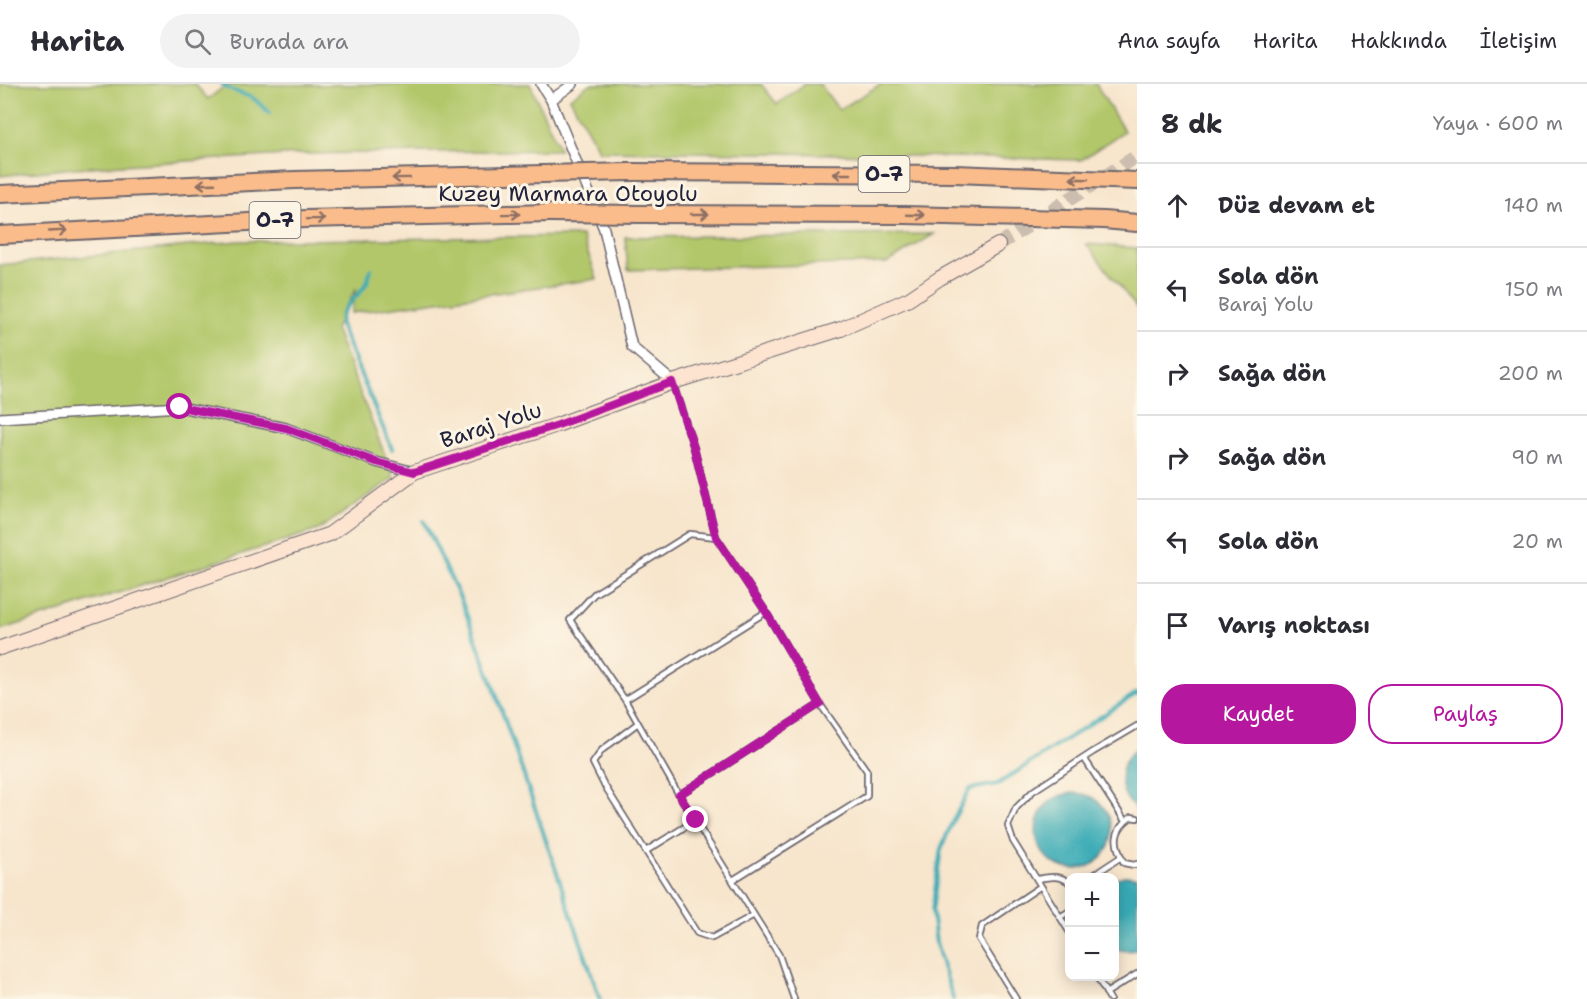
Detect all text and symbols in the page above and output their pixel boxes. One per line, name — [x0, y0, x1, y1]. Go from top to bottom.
search box — [160, 14, 580, 68]
text: Harita — [30, 22, 124, 60]
icon: search — [181, 25, 214, 58]
text: Burada ara — [229, 27, 348, 56]
text: Ana sayfa — [1118, 27, 1220, 55]
text: Harita — [1253, 27, 1318, 55]
text: Hakkında — [1351, 27, 1447, 55]
text: İletişim — [1480, 27, 1557, 55]
text: 8 dk — [1161, 106, 1223, 141]
text: Yaya · 600 m — [1433, 110, 1563, 136]
road number: O-7 — [858, 156, 910, 192]
one-way arrow — [832, 168, 852, 179]
one-way arrow — [391, 172, 411, 183]
one-way arrow — [1069, 173, 1089, 184]
one-way arrow — [197, 178, 217, 189]
street label: Kuzey Marmara Otoyolu — [438, 179, 698, 208]
icon: ahead — [1161, 189, 1194, 222]
text: Düz devam et — [1218, 191, 1375, 220]
text: 140 m — [1504, 192, 1563, 218]
road number: O-7 — [250, 202, 300, 238]
one-way arrow — [500, 208, 520, 219]
one-way arrow — [689, 208, 709, 220]
one-way arrow — [905, 209, 925, 221]
one-way arrow — [306, 213, 326, 224]
one-way arrow — [48, 225, 68, 236]
text: Sola dön — [1218, 262, 1319, 291]
icon: left — [1161, 273, 1194, 306]
text: 150 m — [1505, 276, 1563, 302]
text: Baraj Yolu — [1218, 291, 1314, 317]
icon: right — [1161, 357, 1194, 390]
text: Sağa dön — [1218, 359, 1326, 388]
text: 200 m — [1498, 360, 1563, 386]
route start — [166, 393, 192, 419]
street label: Baraj Yolu — [437, 395, 545, 455]
icon: right — [1161, 441, 1194, 474]
text: Sağa dön — [1218, 443, 1326, 472]
text: 90 m — [1511, 444, 1563, 470]
icon: left — [1161, 525, 1194, 558]
text: Sola dön — [1218, 527, 1319, 556]
text: 20 m — [1512, 528, 1563, 554]
icon: arrive — [1161, 609, 1194, 642]
text: Varış noktası — [1218, 611, 1370, 640]
button: Kaydet — [1161, 684, 1356, 744]
button: Paylaş — [1368, 684, 1563, 744]
route end — [682, 806, 708, 832]
map controls — [1065, 873, 1119, 981]
button: + — [1065, 873, 1119, 927]
button: − — [1065, 927, 1119, 981]

